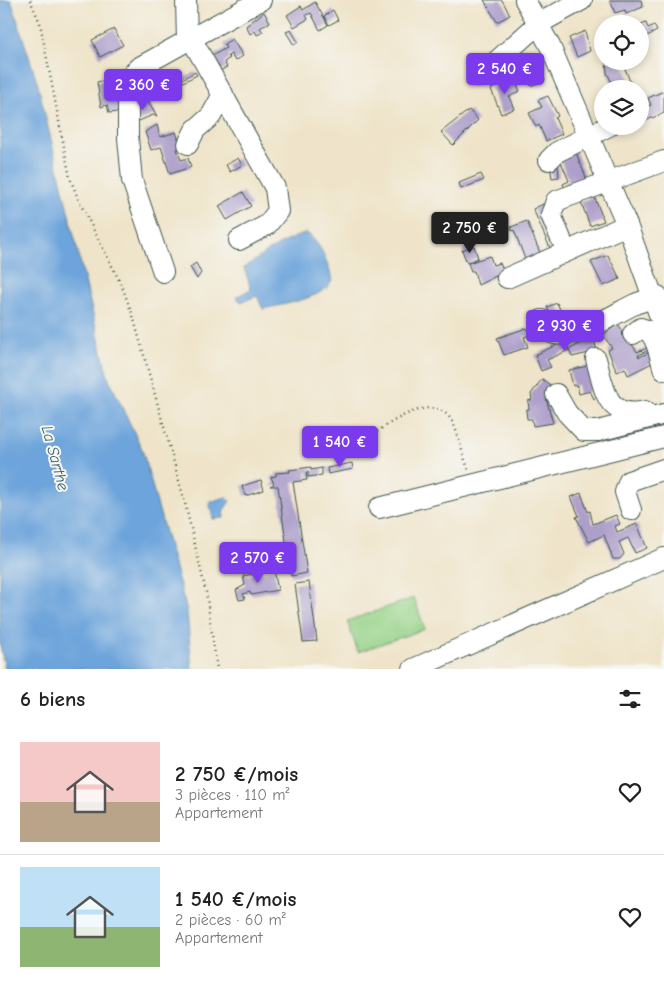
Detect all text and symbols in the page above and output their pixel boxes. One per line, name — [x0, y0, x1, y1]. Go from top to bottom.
map controls — [594, 15, 649, 135]
button: locate — [594, 15, 649, 70]
pin: 2 540 € — [459, 52, 551, 95]
text: 2 540 € — [477, 60, 533, 78]
pin: 2 360 € — [97, 68, 189, 111]
text: 2 360 € — [115, 76, 171, 94]
button: layers — [594, 80, 649, 135]
pin: 2 750 € — [424, 212, 516, 254]
text: 2 750 € — [442, 219, 498, 237]
pin: 2 930 € — [519, 310, 611, 352]
text: 2 930 € — [537, 317, 593, 335]
water label: La Sarthe — [38, 424, 72, 492]
pin: 1 540 € — [294, 426, 386, 468]
text: 1 540 € — [313, 433, 367, 451]
pin: 2 570 € — [212, 542, 304, 584]
text: 2 570 € — [230, 549, 286, 567]
icon: filters — [616, 685, 644, 713]
text: 6 biens — [20, 687, 85, 711]
icon: home — [60, 762, 120, 822]
text: 2 750 €/mois — [175, 762, 298, 786]
icon: heart — [616, 778, 644, 806]
text: 3 pièces · 110 m² — [175, 786, 289, 804]
text: Appartement — [175, 804, 263, 822]
icon: home — [60, 887, 120, 947]
text: 1 540 €/mois — [175, 887, 297, 911]
icon: heart — [616, 903, 644, 931]
text: 2 pièces · 60 m² — [175, 911, 286, 929]
text: Appartement — [175, 929, 263, 947]

